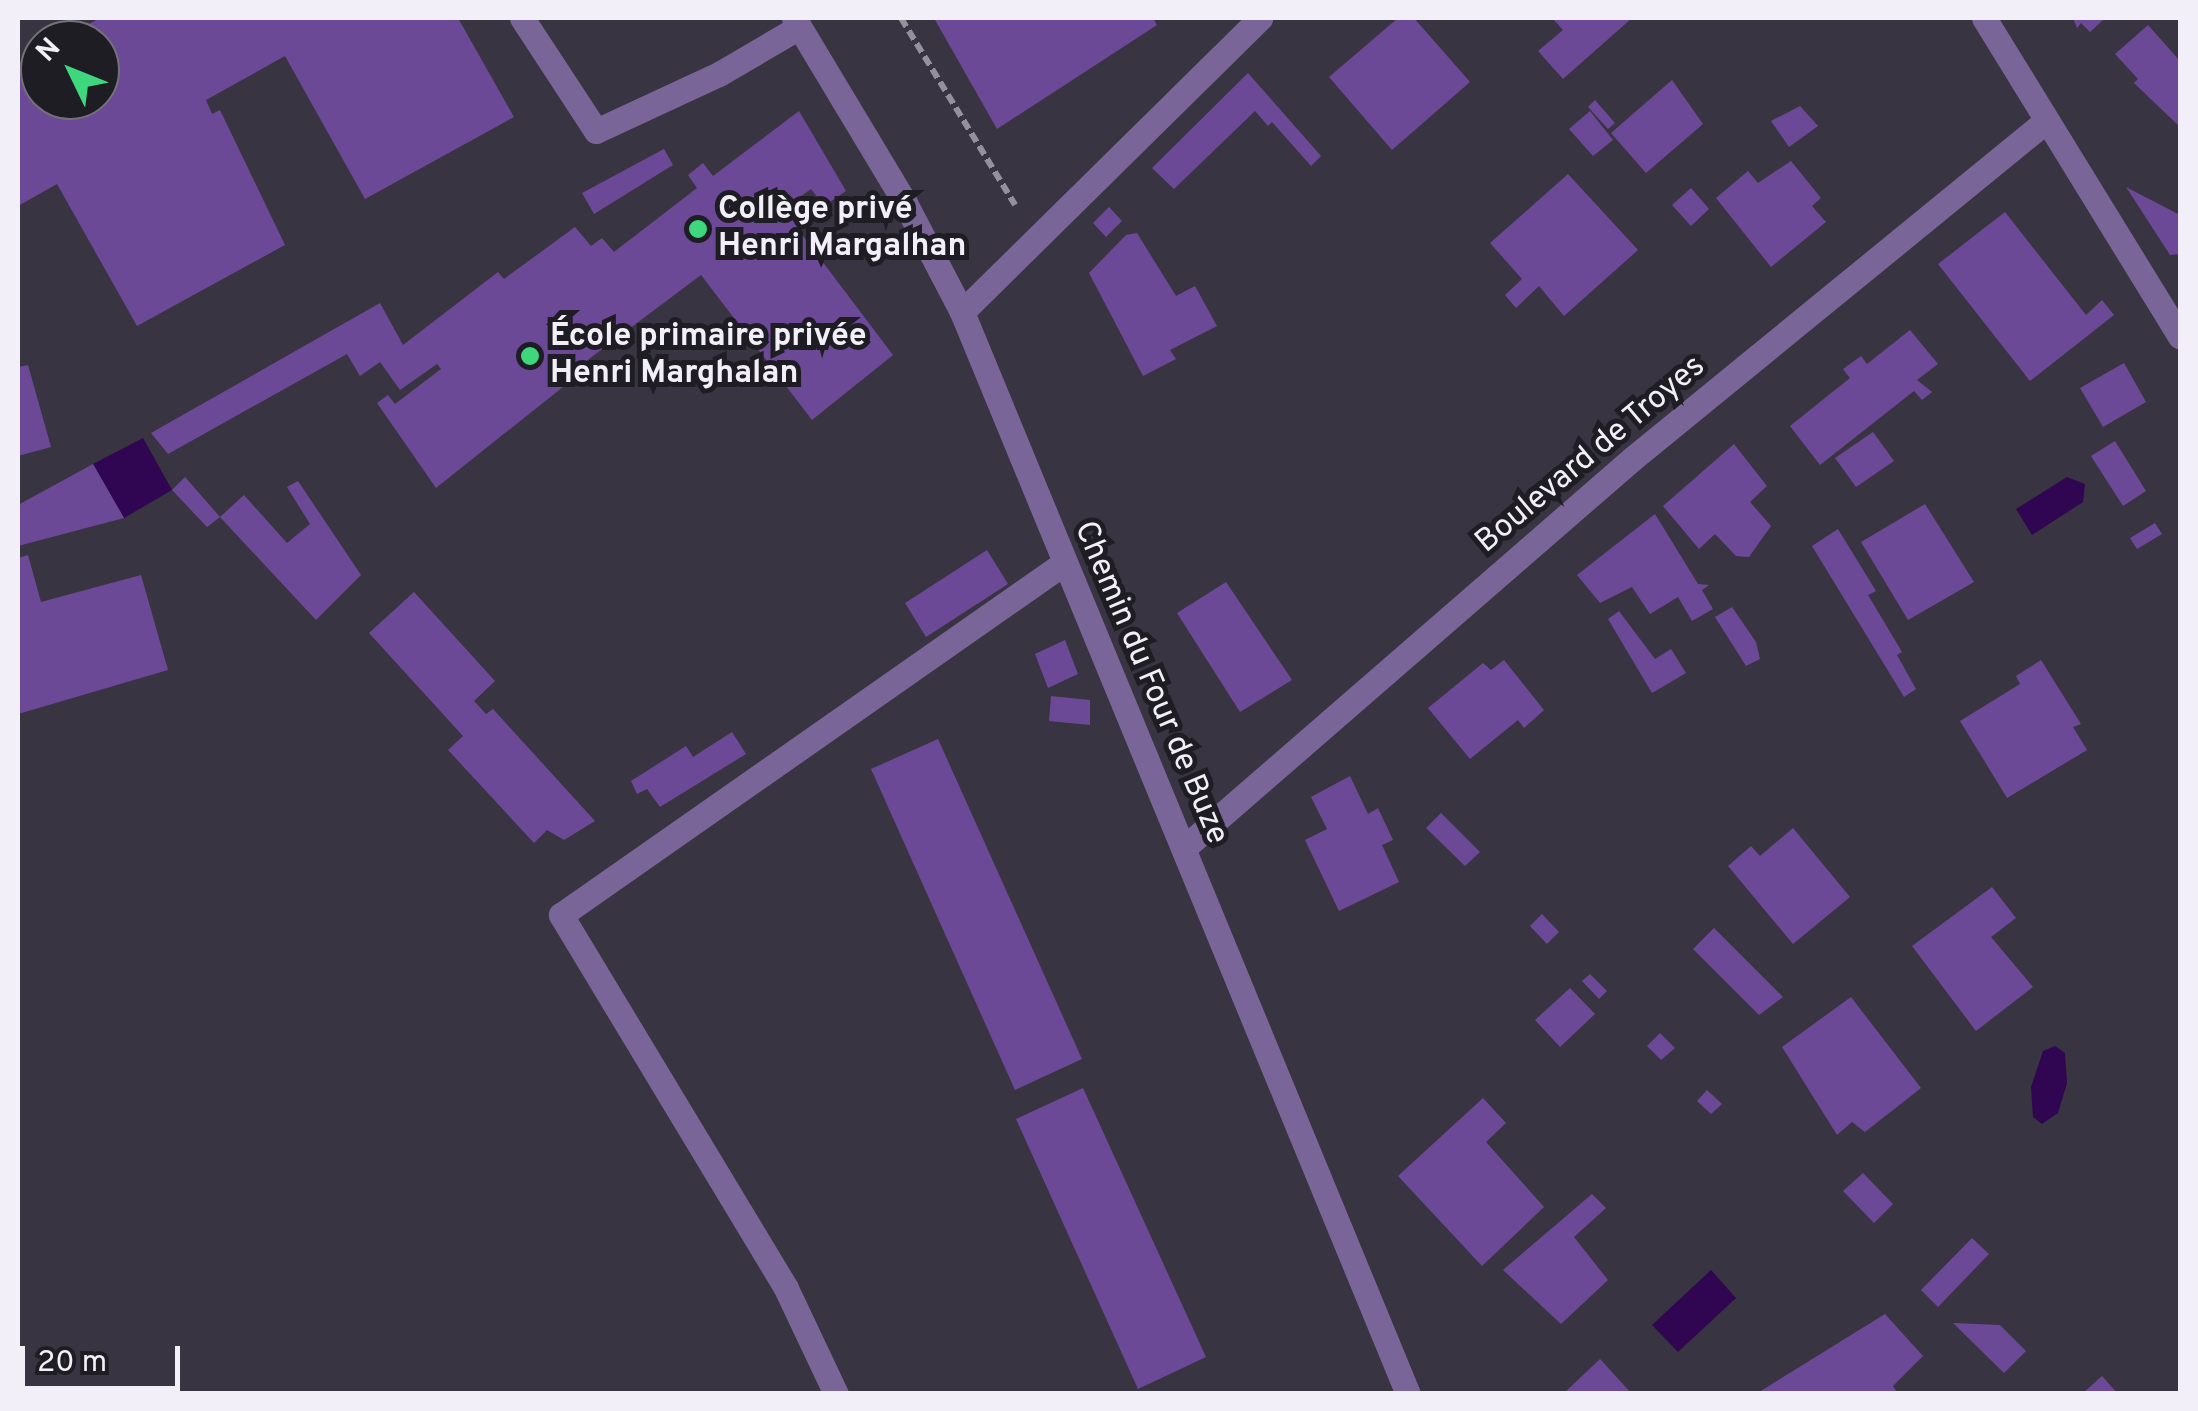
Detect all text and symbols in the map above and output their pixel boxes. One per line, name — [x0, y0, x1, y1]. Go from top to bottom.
north arrow — [20, 20, 120, 120]
text: N — [29, 31, 70, 71]
place label: Collège privé Henri Margalhan — [718, 192, 966, 267]
marker: Collège privé Henri Margalhan — [687, 218, 709, 240]
place label: École primaire privée Henri Marghalan — [550, 319, 867, 394]
marker: École primaire privée Henri Marghalan — [519, 345, 541, 367]
street label: Boulevard de Troyes — [1468, 347, 1714, 563]
street label: Chemin du Four de Buze — [1064, 516, 1236, 850]
scale bar — [25, 1326, 185, 1388]
text: 20 m — [37, 1345, 107, 1382]

